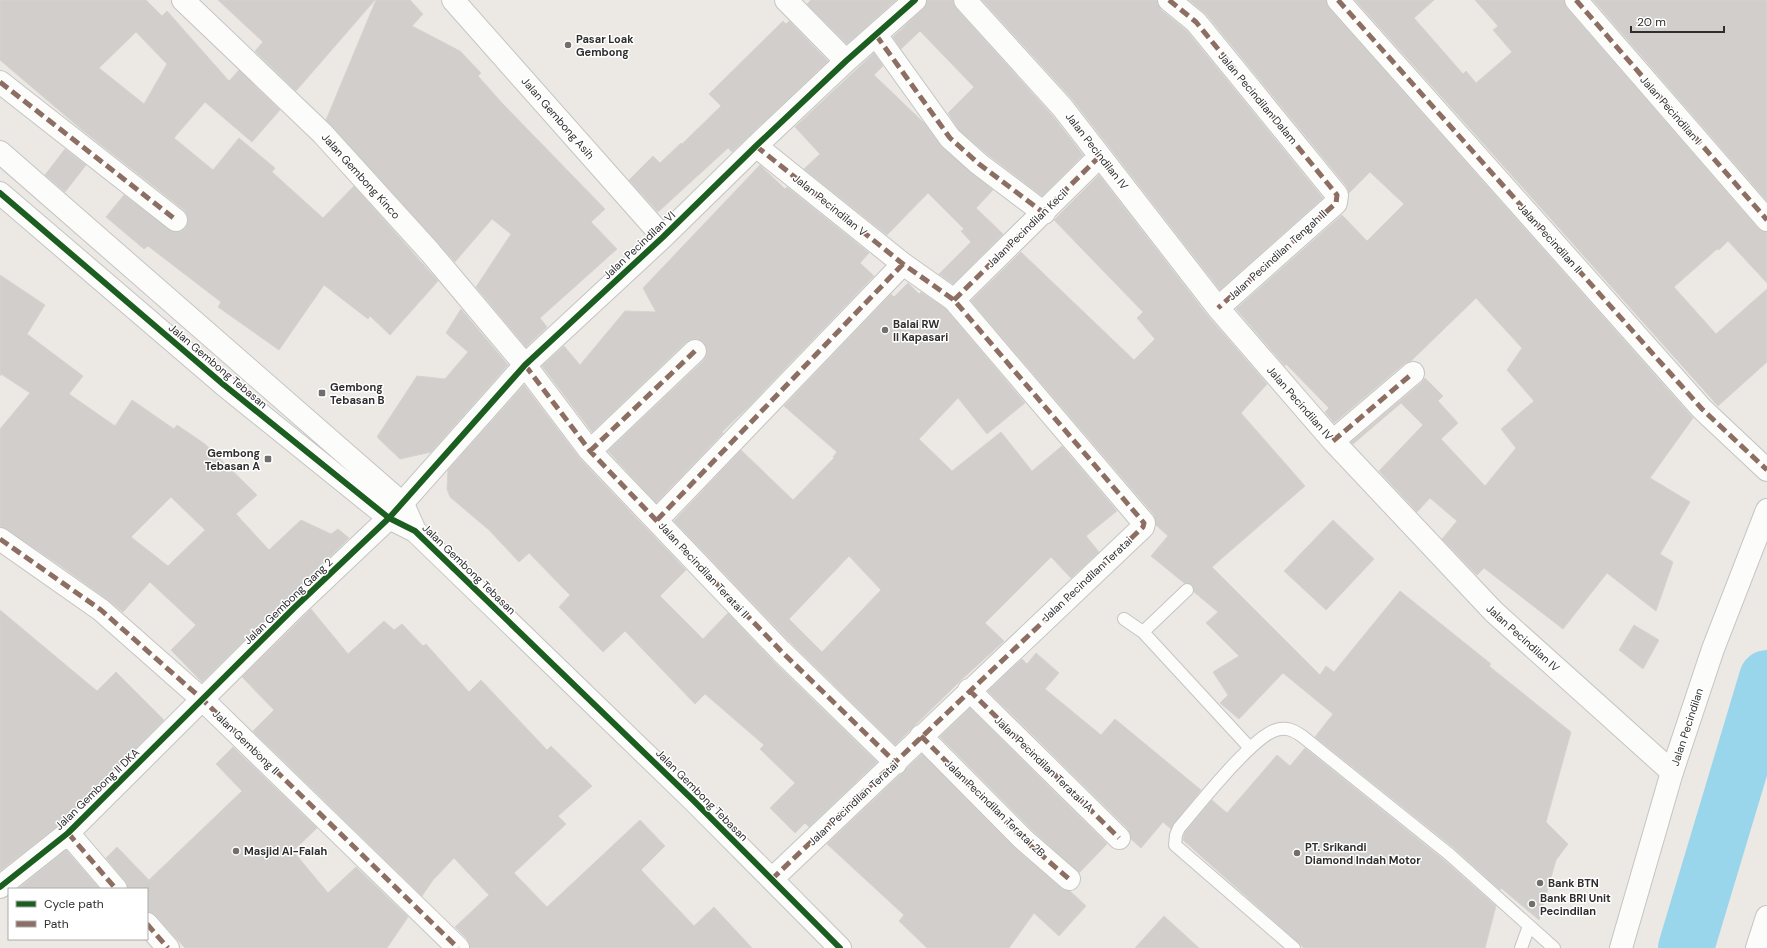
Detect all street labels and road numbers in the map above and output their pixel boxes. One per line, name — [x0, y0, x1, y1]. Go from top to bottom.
street label: Jalan Pecindilan Dalam — [1215, 49, 1301, 147]
street label: Jalan Pecindilan I — [1637, 73, 1705, 147]
street label: Jalan Gembong Asih — [519, 74, 597, 162]
street label: Jalan Pecindilan IV — [1063, 110, 1132, 193]
street label: Jalan Gembong Kinco — [319, 130, 403, 222]
street label: Jalan Pecindilan V — [790, 171, 870, 240]
street label: Jalan Pecindilan Kecil — [983, 186, 1071, 270]
street label: Jalan Pecindilan II — [1515, 200, 1585, 276]
street label: Jalan Pecindilan Tengah II — [1225, 207, 1329, 303]
street label: Jalan Pecindilan VI — [600, 208, 678, 282]
street label: Jalan Gembong Tebasan — [166, 321, 270, 411]
street label: Jalan Pecindilan IV — [1264, 363, 1336, 443]
street label: Jalan Pecindilan Teratai II — [656, 519, 752, 621]
street label: Jalan Gembong Tebasan — [419, 521, 519, 617]
street label: Jalan Pecindilan Teratai — [1039, 534, 1135, 624]
street label: Jalan Gembong Gang 2 — [241, 555, 335, 647]
street label: Jalan Pecindilan IV — [1483, 601, 1563, 675]
street label: Jalan Pecindilan — [1668, 686, 1706, 768]
street label: Jalan Gembong II — [210, 707, 282, 777]
street label: Jalan Pecindilan Teratai 1A — [992, 713, 1096, 815]
street label: Jalan Gembong II DKA — [52, 745, 142, 833]
street label: Jalan Gembong Tebasan — [653, 746, 751, 844]
street label: Jalan Pecindilan Teratai 2B — [942, 756, 1048, 860]
street label: Jalan Pecindilan Teratai — [805, 758, 901, 848]

